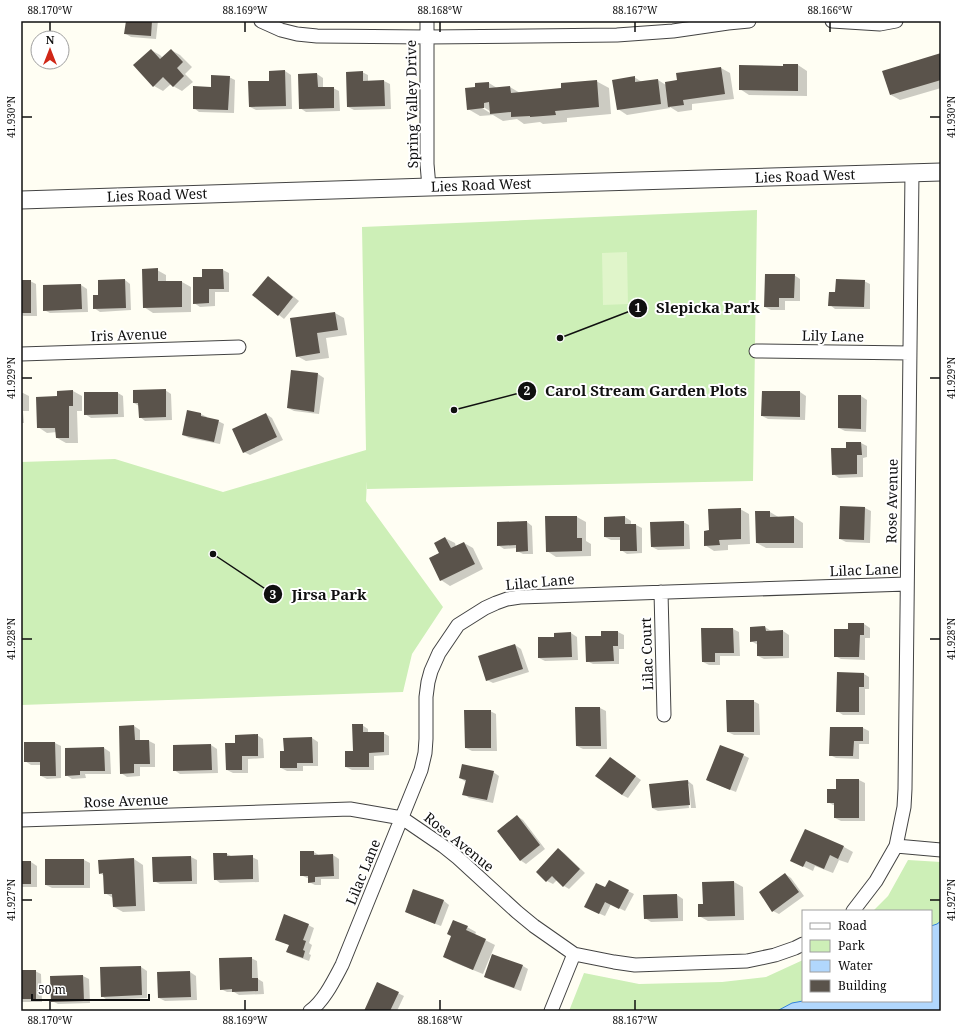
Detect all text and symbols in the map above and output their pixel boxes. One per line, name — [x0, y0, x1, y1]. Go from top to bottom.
text: 88.170°W — [28, 3, 73, 17]
text: 88.169°W — [223, 3, 268, 17]
text: 88.168°W — [418, 3, 463, 17]
text: 88.167°W — [613, 3, 658, 17]
text: 88.166°W — [808, 3, 853, 17]
north arrow — [30, 30, 70, 70]
text: N — [46, 32, 55, 47]
street label: Spring Valley Drive — [401, 40, 422, 168]
text: 41.930°N — [4, 96, 18, 138]
text: 41.930°N — [944, 96, 958, 138]
street label: Lies Road West — [754, 164, 856, 187]
street label: Lies Road West — [430, 173, 532, 196]
street label: Lies Road West — [106, 183, 208, 206]
callout: Slepicka Park — [628, 294, 768, 321]
text: Slepicka Park — [656, 297, 760, 317]
text: 1 — [635, 299, 642, 316]
street label: Iris Avenue — [91, 324, 167, 345]
street label: Lily Lane — [802, 325, 864, 346]
text: 41.929°N — [4, 357, 18, 399]
text: 41.929°N — [944, 357, 958, 399]
callout: Carol Stream Garden Plots — [517, 378, 755, 405]
text: Carol Stream Garden Plots — [545, 380, 747, 400]
text: 2 — [524, 382, 531, 399]
street label: Rose Avenue — [881, 458, 902, 544]
street label: Lilac Lane — [829, 559, 899, 580]
street label: Lilac Lane — [505, 569, 575, 594]
callout: Jirsa Park — [263, 581, 374, 608]
text: Jirsa Park — [290, 584, 367, 604]
text: 3 — [270, 586, 277, 603]
street label: Lilac Court — [636, 617, 657, 691]
text: 41.928°N — [4, 618, 18, 660]
text: 41.928°N — [944, 618, 958, 660]
street label: Rose Avenue — [83, 790, 169, 811]
street label: Rose Avenue — [420, 808, 498, 876]
street label: Lilac Lane — [341, 836, 384, 907]
text: 41.927°N — [4, 879, 18, 921]
text: 41.927°N — [944, 879, 958, 921]
legend — [802, 910, 932, 1002]
text: Road — [838, 917, 868, 934]
text: Park — [838, 937, 866, 954]
text: Water — [838, 957, 873, 974]
scale bar — [32, 976, 149, 1002]
text: Building — [838, 977, 887, 994]
text: 50 m — [38, 981, 66, 998]
text: 88.170°W — [28, 1013, 73, 1027]
text: 88.169°W — [223, 1013, 268, 1027]
text: 88.168°W — [418, 1013, 463, 1027]
text: 88.167°W — [613, 1013, 658, 1027]

